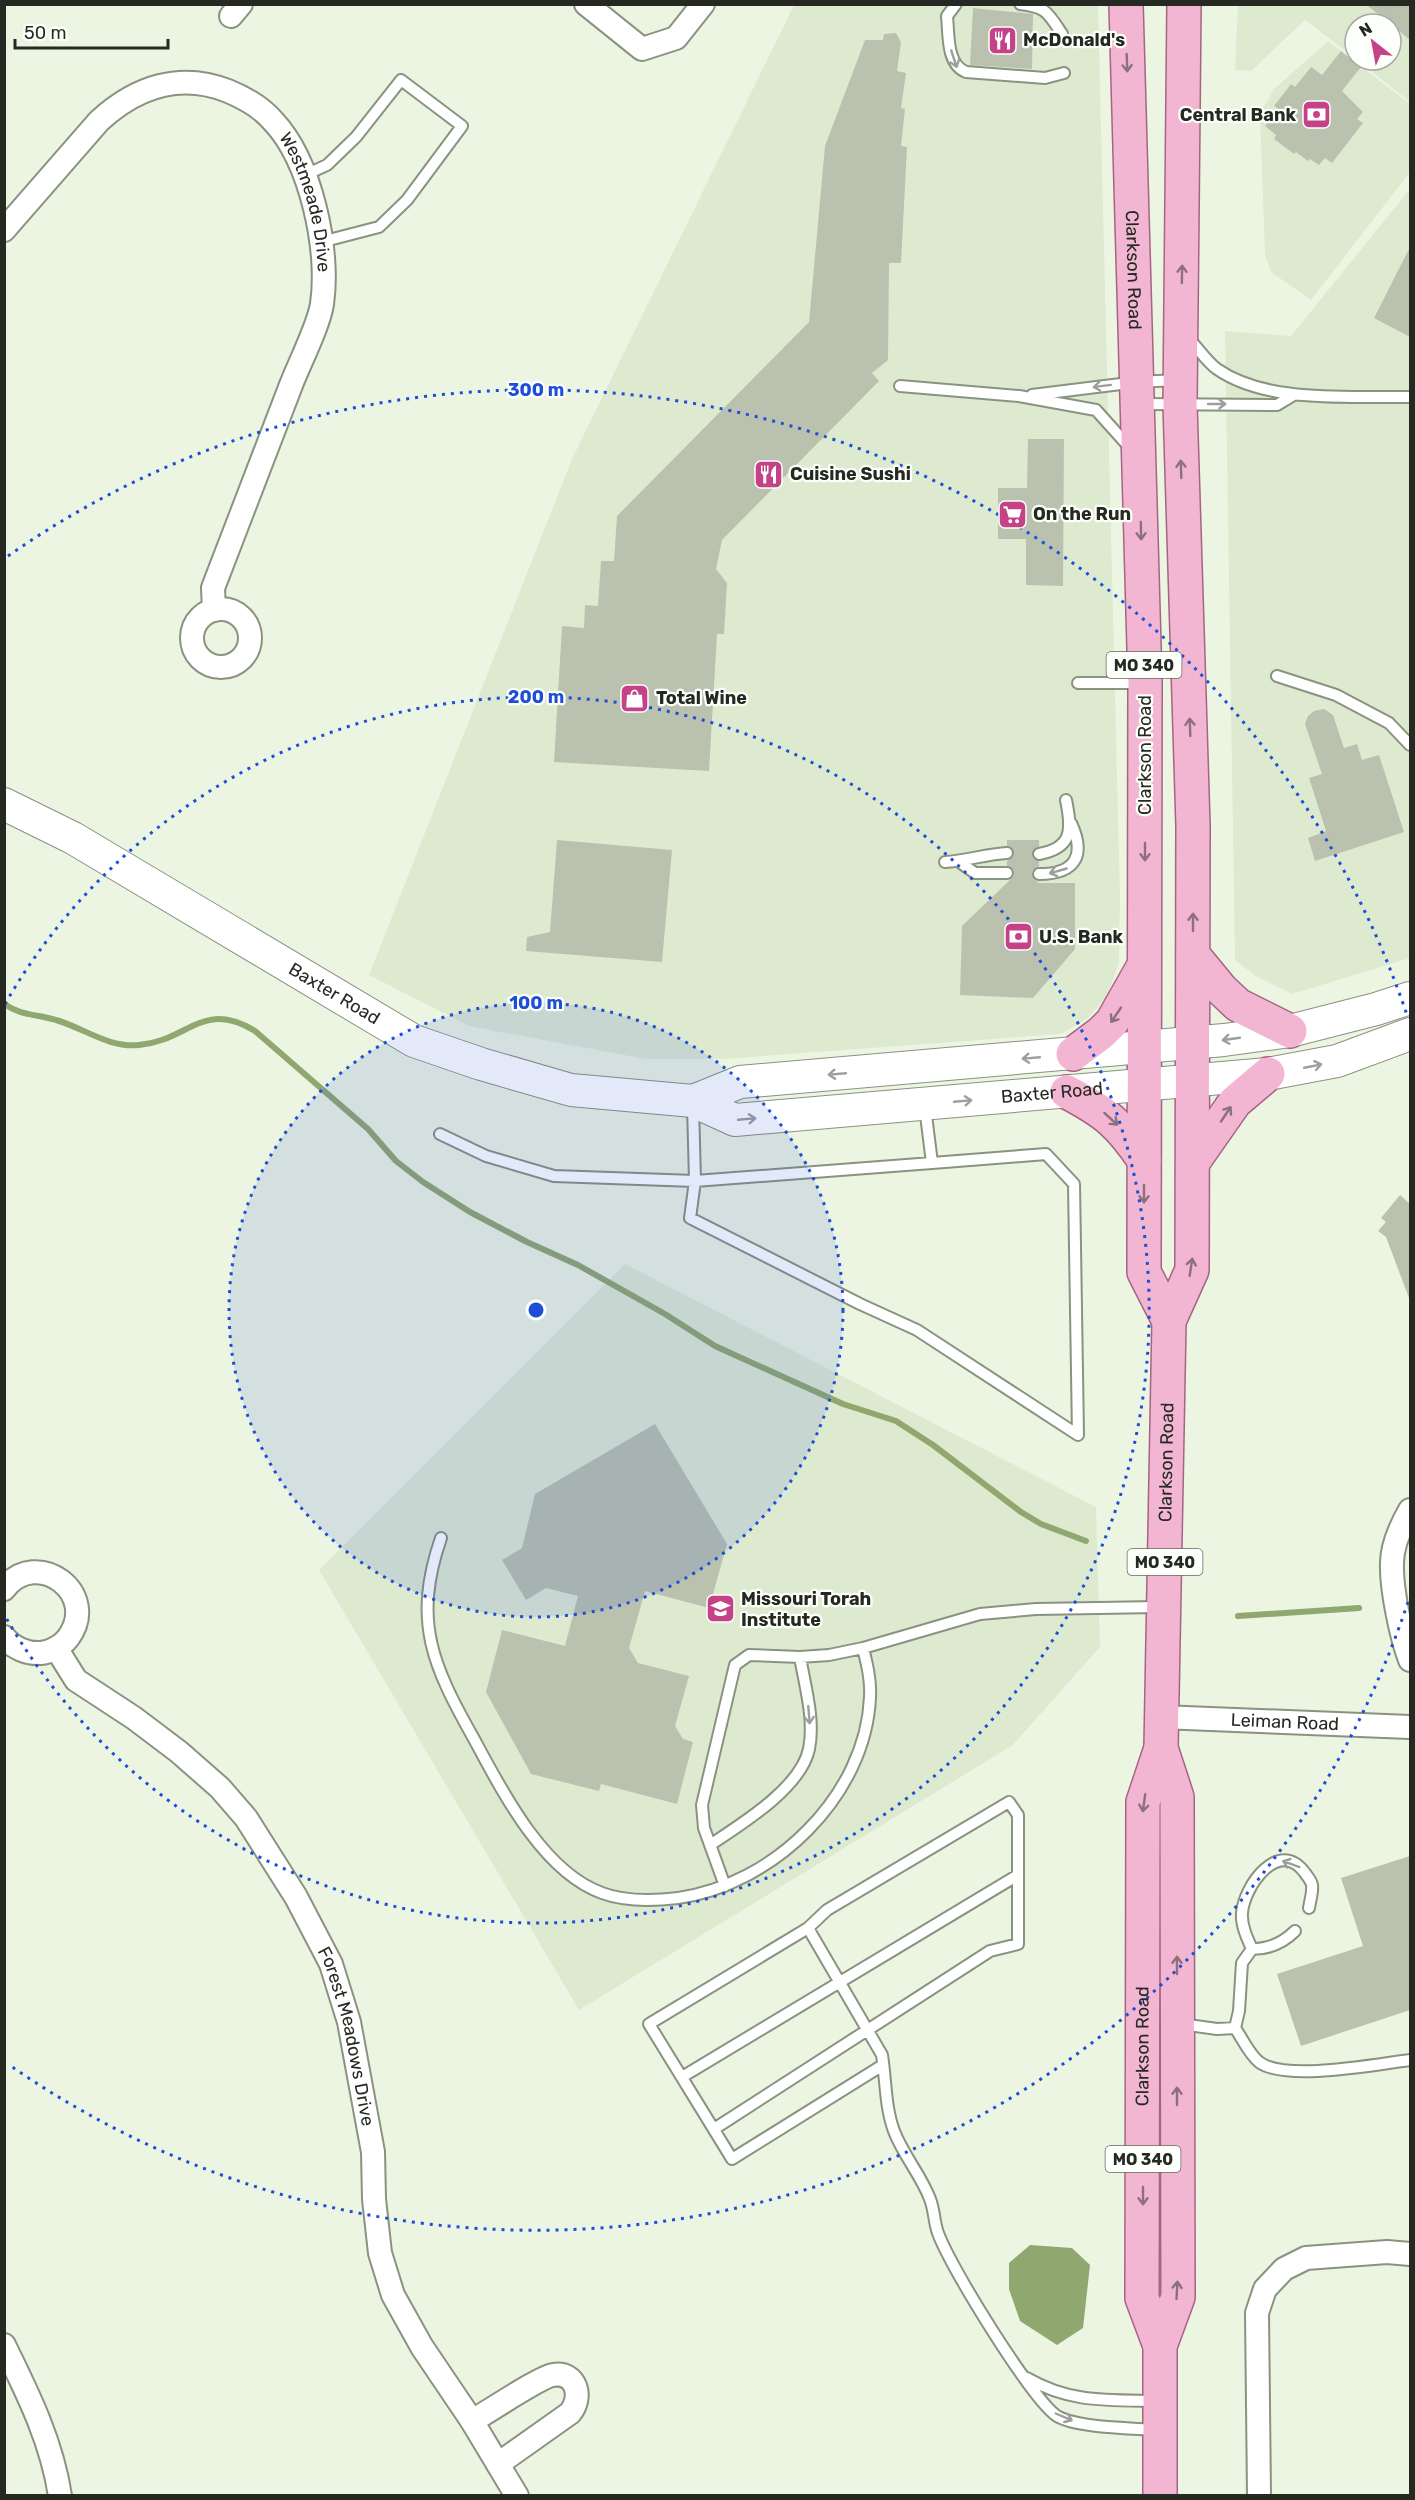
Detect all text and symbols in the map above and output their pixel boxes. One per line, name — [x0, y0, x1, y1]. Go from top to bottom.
scale bar — [15, 12, 168, 50]
north arrow — [1343, 12, 1403, 72]
text: N — [1356, 18, 1375, 41]
text: 50 m — [24, 22, 67, 44]
restaurant icon: McDonald's — [986, 24, 1018, 56]
place label: McDonald's — [1023, 29, 1125, 51]
one-way arrow — [949, 49, 960, 68]
one-way arrow — [1121, 52, 1133, 72]
bank icon: Central Bank — [1301, 99, 1333, 131]
place label: Central Bank — [1180, 104, 1296, 126]
street label: Westmeade Drive — [275, 128, 335, 272]
street label: Clarkson Road — [1121, 210, 1146, 330]
one-way arrow — [1177, 264, 1188, 284]
text: 300 m — [508, 379, 564, 401]
one-way arrow — [1092, 381, 1112, 392]
one-way arrow — [1207, 398, 1227, 410]
restaurant icon: Cuisine Sushi — [753, 458, 785, 490]
one-way arrow — [1175, 459, 1187, 479]
place label: Cuisine Sushi — [790, 463, 911, 485]
supermarket icon: On the Run — [996, 498, 1028, 530]
place label: On the Run — [1033, 503, 1131, 525]
one-way arrow — [1135, 520, 1147, 540]
road number: MO 340 — [1106, 652, 1182, 678]
shop icon: Total Wine — [619, 682, 651, 714]
text: 200 m — [508, 686, 564, 708]
place label: Total Wine — [656, 687, 747, 709]
street label: Clarkson Road — [1134, 695, 1156, 815]
one-way arrow — [1185, 717, 1196, 737]
one-way arrow — [1139, 841, 1151, 861]
one-way arrow — [1049, 866, 1068, 877]
one-way arrow — [1187, 912, 1199, 932]
bank icon: U.S. Bank — [1002, 921, 1034, 953]
place label: U.S. Bank — [1039, 926, 1124, 948]
street label: Baxter Road — [285, 958, 384, 1029]
text: 100 m — [509, 992, 563, 1014]
one-way arrow — [1110, 1007, 1122, 1023]
one-way arrow — [1222, 1034, 1242, 1045]
one-way arrow — [1022, 1052, 1042, 1063]
one-way arrow — [1303, 1060, 1323, 1071]
one-way arrow — [827, 1069, 847, 1080]
street label: Baxter Road — [1000, 1077, 1104, 1108]
one-way arrow — [952, 1095, 972, 1106]
one-way arrow — [1220, 1106, 1233, 1123]
one-way arrow — [1103, 1112, 1118, 1126]
one-way arrow — [737, 1113, 757, 1124]
one-way arrow — [1138, 1183, 1150, 1203]
one-way arrow — [1185, 1258, 1196, 1277]
centre of rings — [526, 1300, 546, 1320]
street label: Clarkson Road — [1154, 1402, 1178, 1522]
road number: MO 340 — [1128, 1549, 1202, 1575]
place label: Missouri Torah Institute — [741, 1588, 871, 1631]
school or university icon: Missouri Torah Institute — [704, 1593, 736, 1625]
one-way arrow — [804, 1704, 815, 1724]
street label: Leiman Road — [1230, 1709, 1339, 1735]
one-way arrow — [1139, 1793, 1150, 1813]
one-way arrow — [1282, 1858, 1300, 1869]
street label: Forest Meadows Drive — [313, 1943, 379, 2128]
one-way arrow — [1171, 1956, 1183, 1976]
street label: Clarkson Road — [1131, 1986, 1154, 2106]
one-way arrow — [1171, 2086, 1183, 2106]
road number: MO 340 — [1106, 2146, 1180, 2172]
one-way arrow — [1137, 2186, 1149, 2206]
one-way arrow — [1172, 2281, 1183, 2301]
one-way arrow — [1054, 2412, 1072, 2423]

